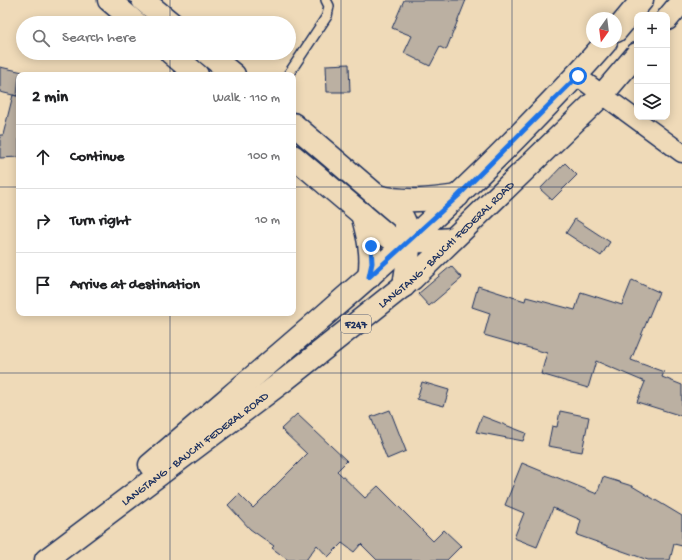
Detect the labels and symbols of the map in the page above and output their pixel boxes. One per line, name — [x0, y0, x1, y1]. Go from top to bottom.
north arrow — [586, 12, 622, 48]
route start — [569, 67, 587, 85]
street label: LANGTANG - BAUCHI FEDERAL ROAD — [376, 179, 518, 312]
route end — [362, 237, 380, 255]
road number: F247 — [341, 315, 371, 333]
street label: LANGTANG - BAUCHI FEDERAL ROAD — [119, 389, 272, 510]

